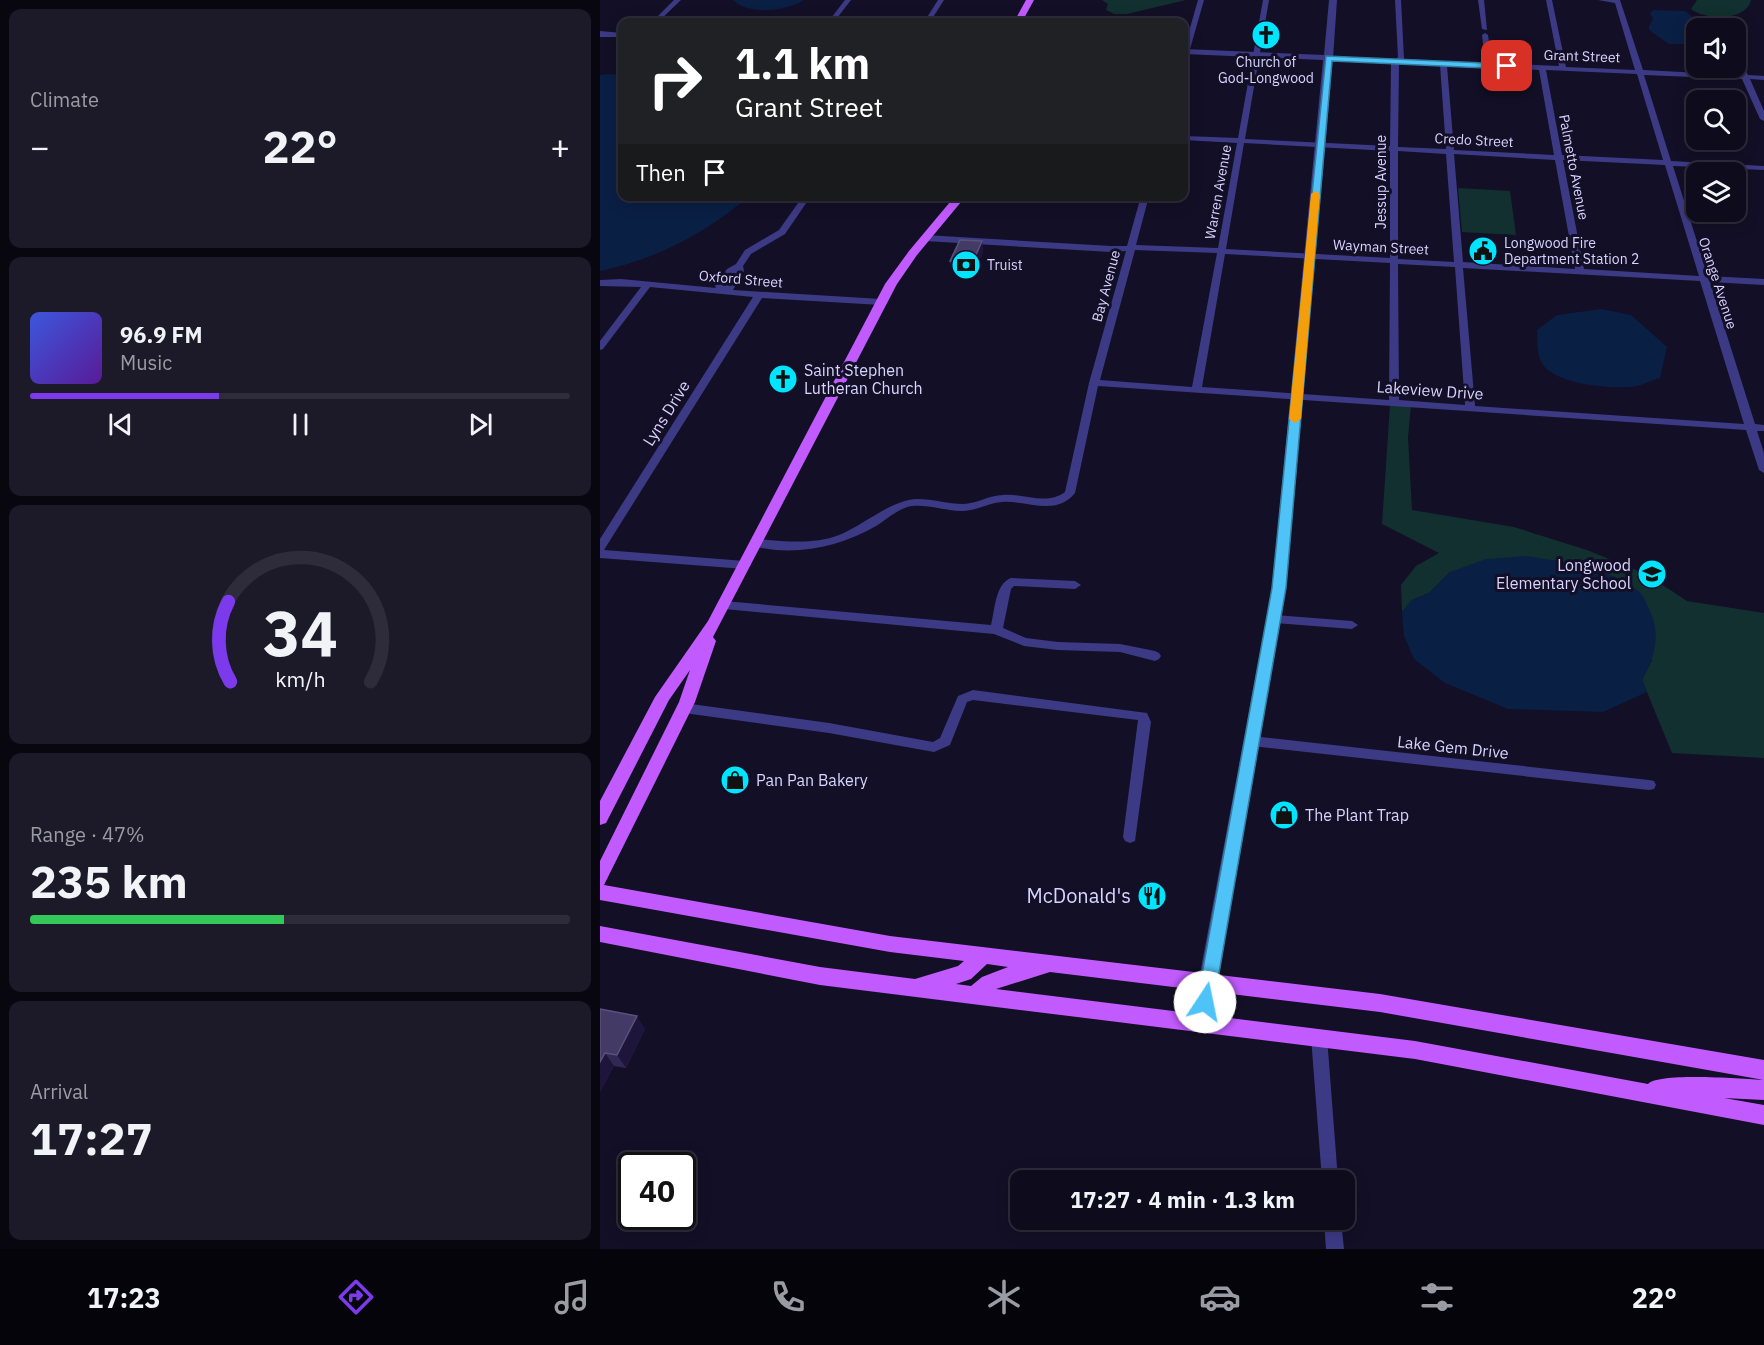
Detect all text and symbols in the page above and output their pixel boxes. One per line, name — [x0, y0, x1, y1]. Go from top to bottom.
map controls — [1686, 18, 1746, 222]
button: sound — [1686, 18, 1746, 78]
church icon: Church of God-Longwood — [1250, 19, 1282, 51]
text: 1.1 km — [735, 36, 870, 91]
pin — [1481, 40, 1532, 91]
icon: right — [636, 42, 714, 120]
street label: Grant Street — [1543, 46, 1621, 66]
icon: arrive — [1490, 49, 1523, 82]
place label: Church of God-Longwood — [1218, 53, 1314, 87]
text: Climate — [30, 86, 99, 113]
text: Grant Street — [735, 89, 883, 124]
button: search — [1686, 90, 1746, 150]
street label: Palmetto Avenue — [1555, 113, 1593, 222]
text: 22° — [262, 117, 338, 175]
text: − — [30, 125, 50, 168]
text: + — [550, 125, 570, 168]
street label: Credo Street — [1434, 129, 1514, 151]
street label: Jessup Avenue — [1372, 134, 1390, 229]
street label: Warren Avenue — [1201, 143, 1235, 241]
icon: arrive — [698, 156, 731, 189]
text: Then — [636, 158, 686, 187]
button: layers — [1686, 162, 1746, 222]
place label: Longwood Fire Department Station 2 — [1504, 234, 1639, 268]
street label: Wayman Street — [1333, 235, 1430, 259]
public building icon: Longwood Fire Department Station 2 — [1467, 235, 1499, 267]
street label: Orange Avenue — [1695, 235, 1741, 331]
street label: Bay Avenue — [1088, 248, 1124, 324]
bank icon: Truist — [950, 249, 982, 281]
place label: Truist — [987, 256, 1023, 274]
street label: Oxford Street — [698, 266, 784, 292]
text: 96.9 FM — [120, 320, 203, 349]
text: Music — [120, 349, 172, 376]
place label: Saint Stephen Lutheran Church — [804, 360, 923, 398]
church icon: Saint Stephen Lutheran Church — [767, 363, 799, 395]
street label: Lakeview Drive — [1376, 376, 1484, 404]
street label: Lyns Drive — [638, 377, 694, 449]
icon: previous — [104, 408, 137, 441]
icon: pause — [284, 408, 317, 441]
icon: next — [464, 408, 497, 441]
place label: Longwood Elementary School — [1496, 555, 1631, 593]
school or university icon: Longwood Elementary School — [1636, 558, 1668, 590]
text: 34 — [263, 592, 337, 673]
text: km/h — [275, 665, 325, 693]
street label: Lake Gem Drive — [1396, 731, 1510, 763]
shop icon: Pan Pan Bakery — [719, 764, 751, 796]
place label: Pan Pan Bakery — [756, 770, 868, 790]
shop icon: The Plant Trap — [1268, 799, 1300, 831]
place label: The Plant Trap — [1305, 805, 1409, 825]
text: Range · 47% — [30, 821, 145, 848]
text: 235 km — [30, 852, 188, 910]
restaurant icon: McDonald's — [1136, 880, 1168, 912]
place label: McDonald's — [1026, 882, 1131, 909]
position arrow — [1173, 970, 1237, 1034]
text: Arrival — [30, 1078, 88, 1105]
text: 17:27 — [30, 1109, 153, 1167]
speed limit sign: 40 — [618, 1152, 696, 1230]
text: 17:27 · 4 min · 1.3 km — [1070, 1185, 1295, 1214]
icon: directions — [335, 1276, 377, 1318]
icon: music — [551, 1276, 593, 1318]
icon: phone — [767, 1276, 809, 1318]
icon: climate — [983, 1276, 1025, 1318]
icon: car — [1199, 1276, 1241, 1318]
icon: filters — [1416, 1276, 1458, 1318]
text: 17:23 — [87, 1280, 161, 1315]
text: 22° — [1632, 1280, 1677, 1315]

